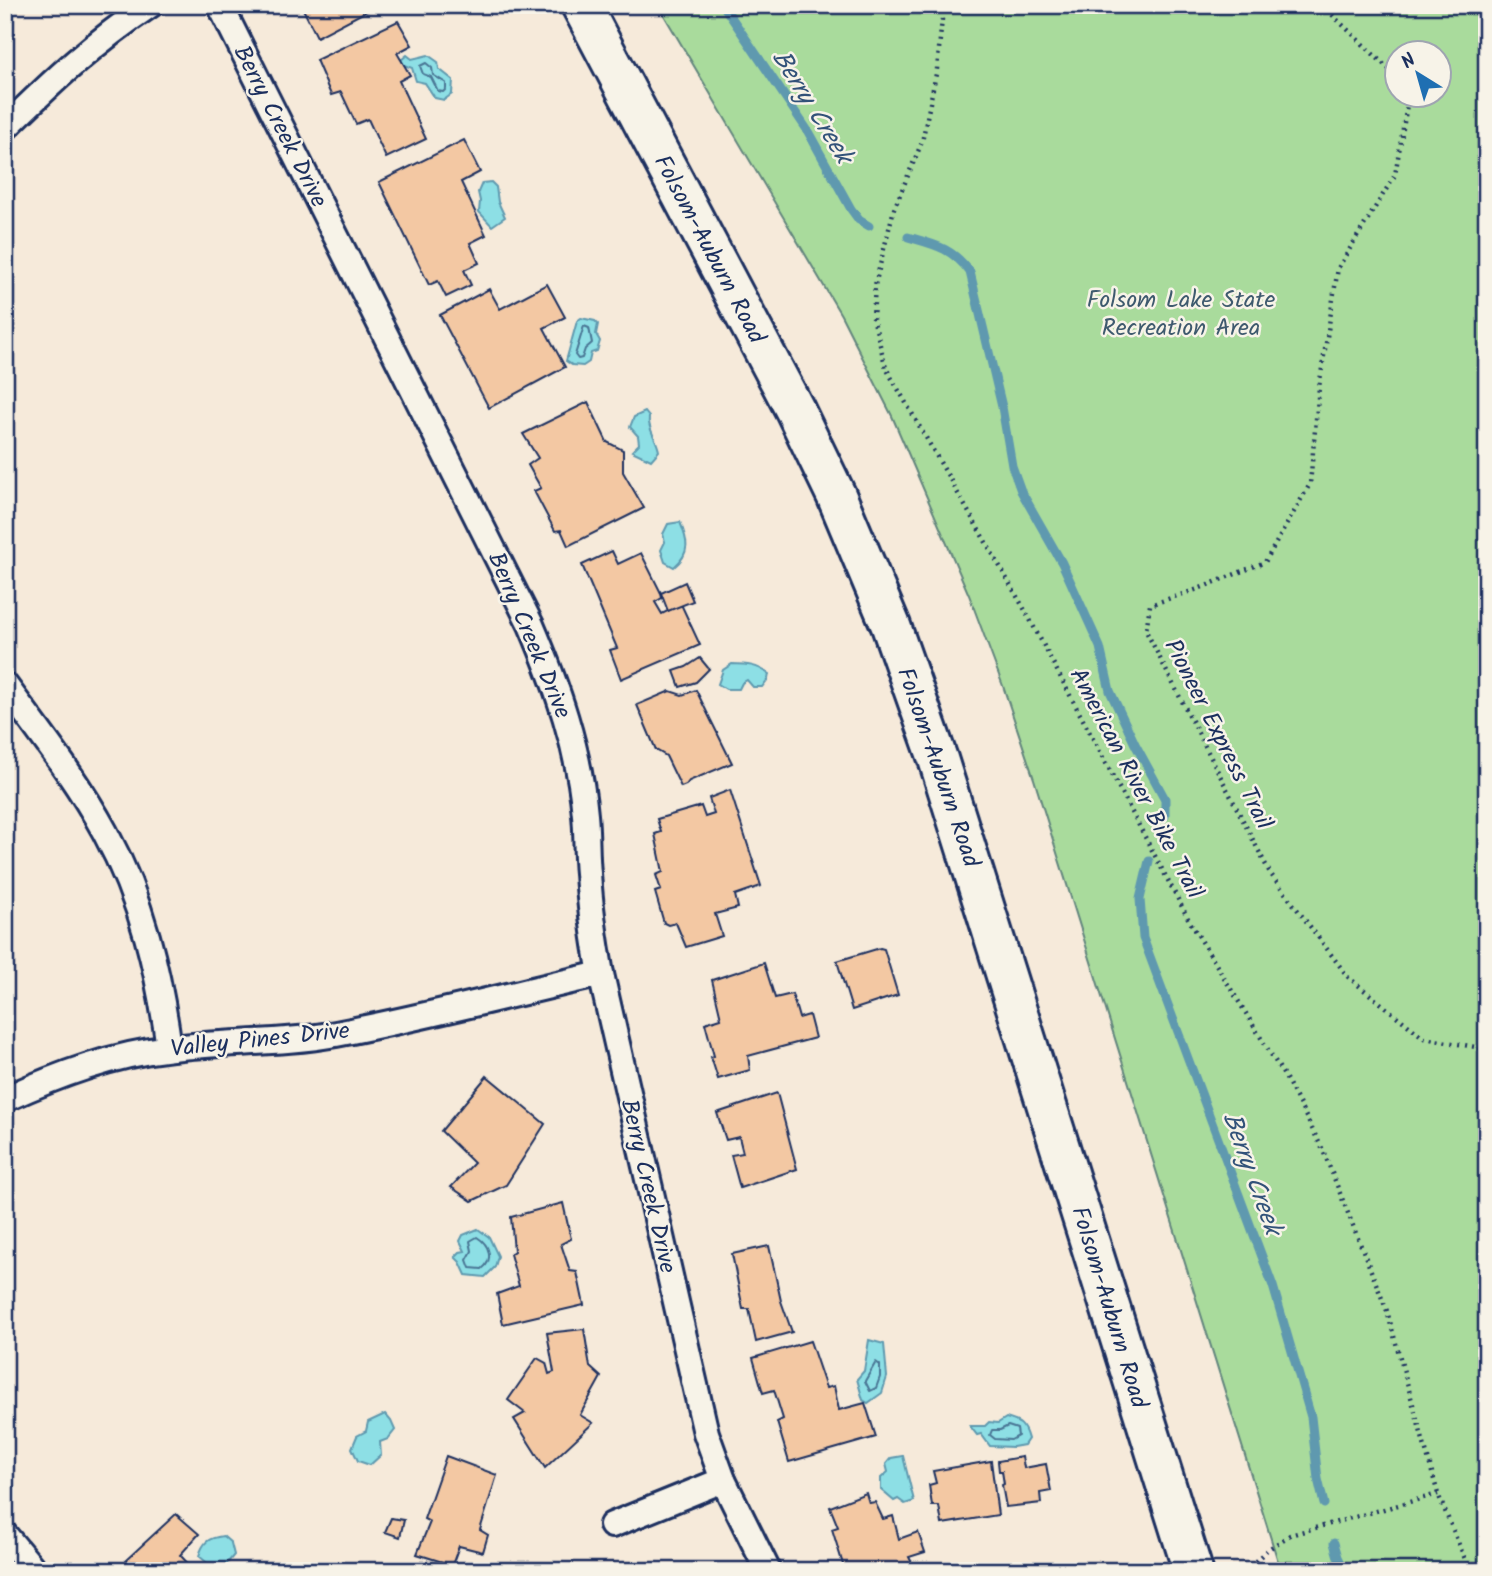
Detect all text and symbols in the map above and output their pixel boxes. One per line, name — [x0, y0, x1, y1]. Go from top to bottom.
north arrow — [1384, 38, 1454, 108]
street label: Berry Creek Drive — [222, 39, 337, 215]
water label: Berry Creek — [760, 42, 865, 176]
text: N — [1395, 46, 1423, 78]
street label: Folsom-Auburn Road — [642, 148, 775, 352]
park label: Folsom Lake State Recreation Area — [1087, 281, 1275, 348]
street label: Berry Creek Drive — [476, 546, 581, 725]
street label: Pioneer Express Trail — [1153, 632, 1283, 837]
street label: American River Bike Trail — [1058, 661, 1213, 906]
street label: Folsom-Auburn Road — [885, 662, 990, 874]
street label: Valley Pines Drive — [169, 1012, 352, 1069]
street label: Berry Creek Drive — [609, 1095, 687, 1277]
water label: Berry Creek — [1210, 1106, 1294, 1245]
street label: Folsom-Auburn Road — [1059, 1202, 1158, 1414]

